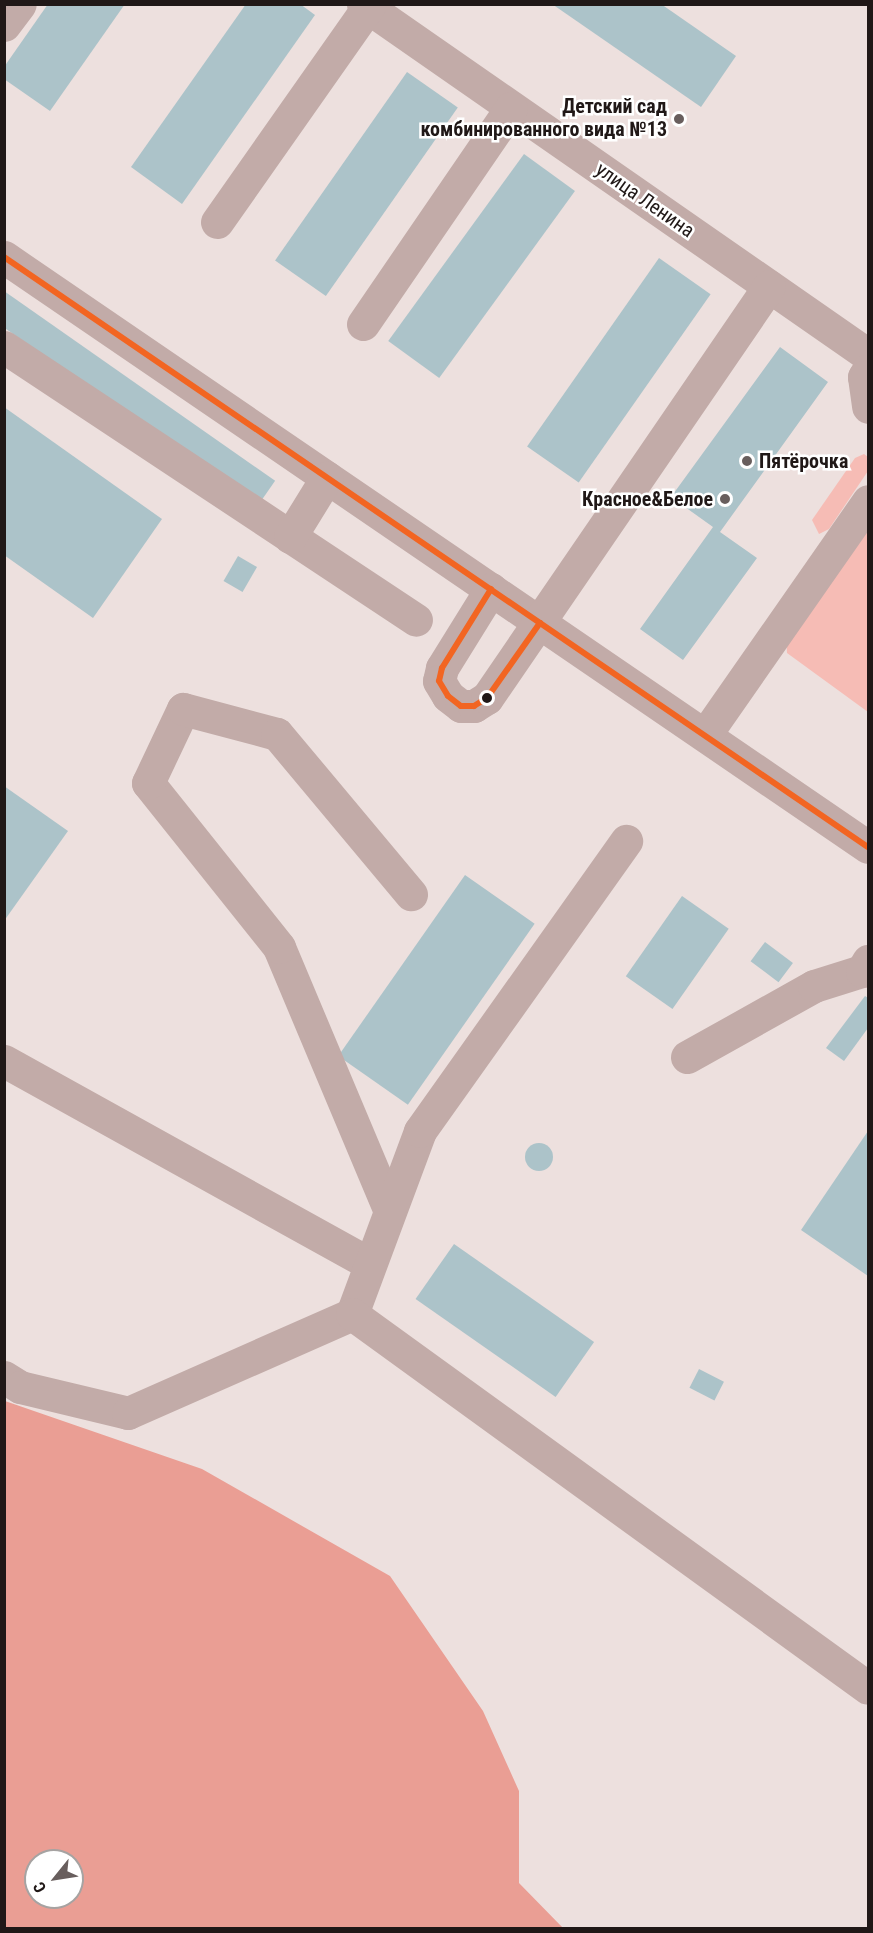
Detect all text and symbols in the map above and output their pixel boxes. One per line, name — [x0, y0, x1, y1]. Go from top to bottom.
place label: Детский сад комбинированного вида №13 — [421, 95, 667, 142]
marker: Детский сад комбинированного вида №13 — [672, 112, 686, 126]
street label: улица Ленина — [591, 157, 699, 243]
place label: Пятёрочка — [759, 449, 848, 473]
marker: Пятёрочка — [740, 454, 754, 468]
place label: Красное&Белое — [582, 487, 713, 511]
marker: Красное&Белое — [718, 492, 732, 506]
unlabelled marker — [481, 692, 493, 704]
north arrow — [24, 1849, 84, 1909]
text: С — [29, 1879, 50, 1896]

